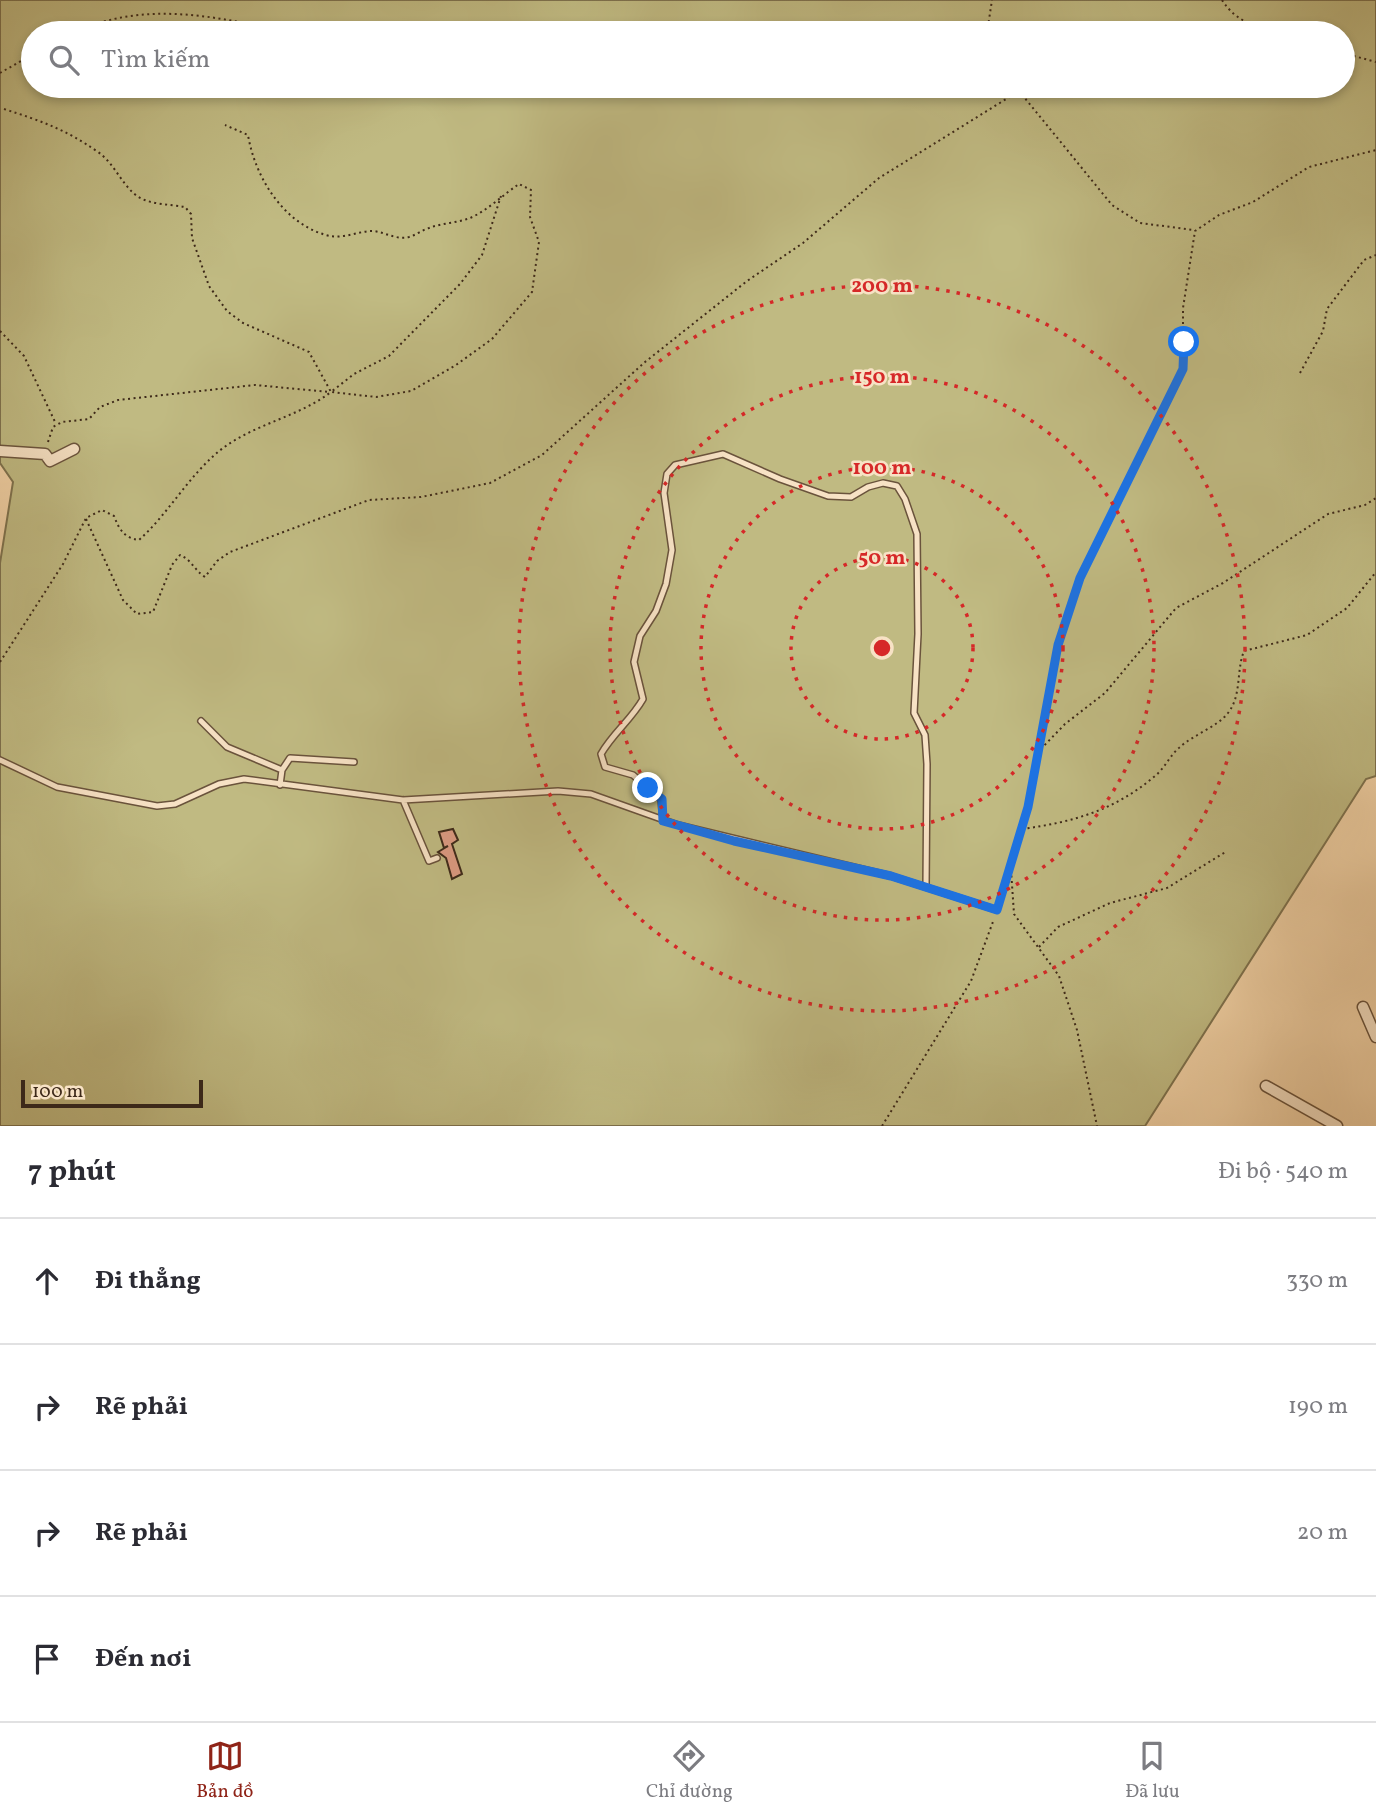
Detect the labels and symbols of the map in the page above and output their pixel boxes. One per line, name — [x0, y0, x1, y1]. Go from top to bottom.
text: 200 m — [851, 272, 913, 301]
route start — [1168, 326, 1199, 357]
text: 150 m — [854, 363, 910, 392]
text: 100 m — [852, 454, 912, 483]
text: 50 m — [858, 544, 906, 573]
centre of rings — [870, 636, 894, 660]
route end — [632, 772, 663, 803]
scale bar — [21, 1077, 203, 1109]

